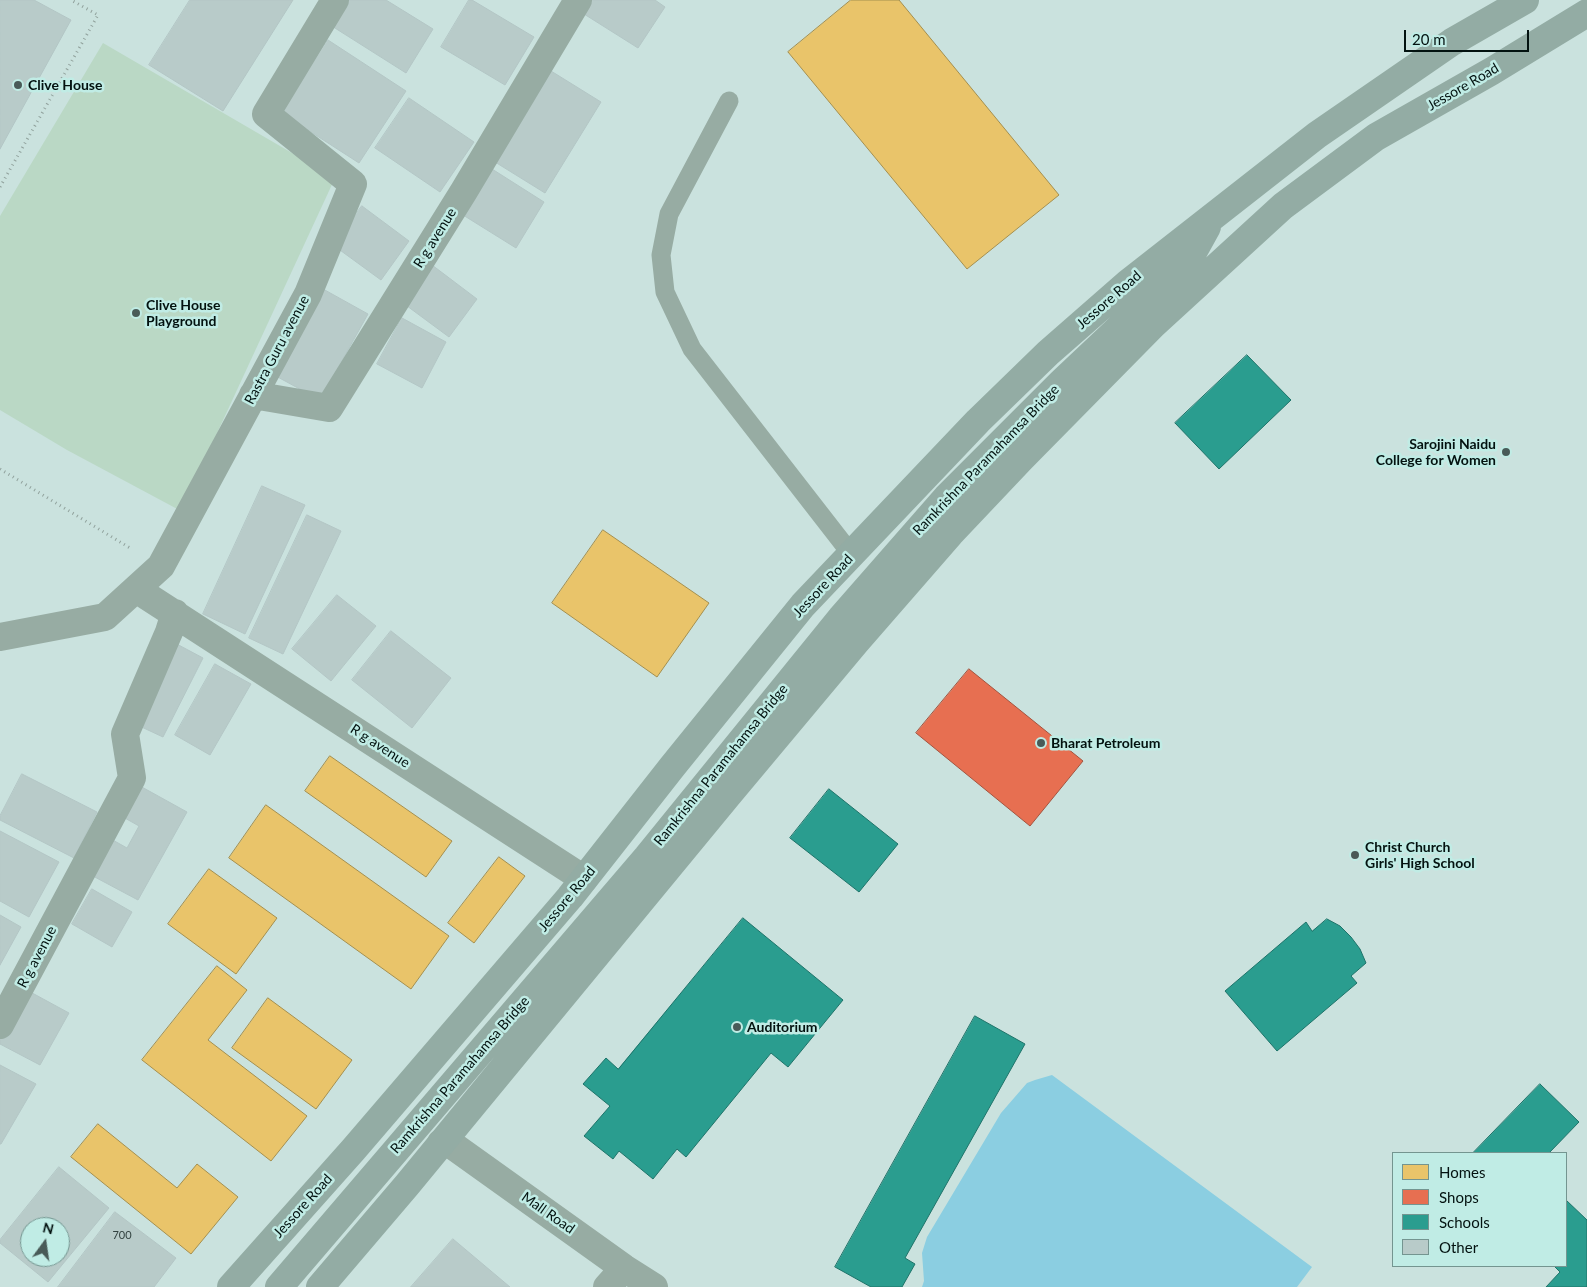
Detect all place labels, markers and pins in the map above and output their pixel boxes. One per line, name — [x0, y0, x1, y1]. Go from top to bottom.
place label: Clive House — [28, 77, 102, 93]
marker: Clive House — [12, 79, 24, 91]
place label: Clive House Playground — [146, 297, 220, 330]
marker: Clive House Playground — [130, 307, 142, 319]
place label: Sarojini Naidu College for Women — [1376, 436, 1496, 468]
marker: Sarojini Naidu College for Women — [1500, 446, 1512, 458]
place label: Bharat Petroleum — [1051, 735, 1160, 751]
marker: Bharat Petroleum — [1035, 737, 1047, 749]
place label: Christ Church Girls' High School — [1365, 839, 1475, 872]
marker: Christ Church Girls' High School — [1349, 849, 1361, 861]
place label: Auditorium — [747, 1019, 818, 1035]
marker: Auditorium — [731, 1021, 743, 1033]

